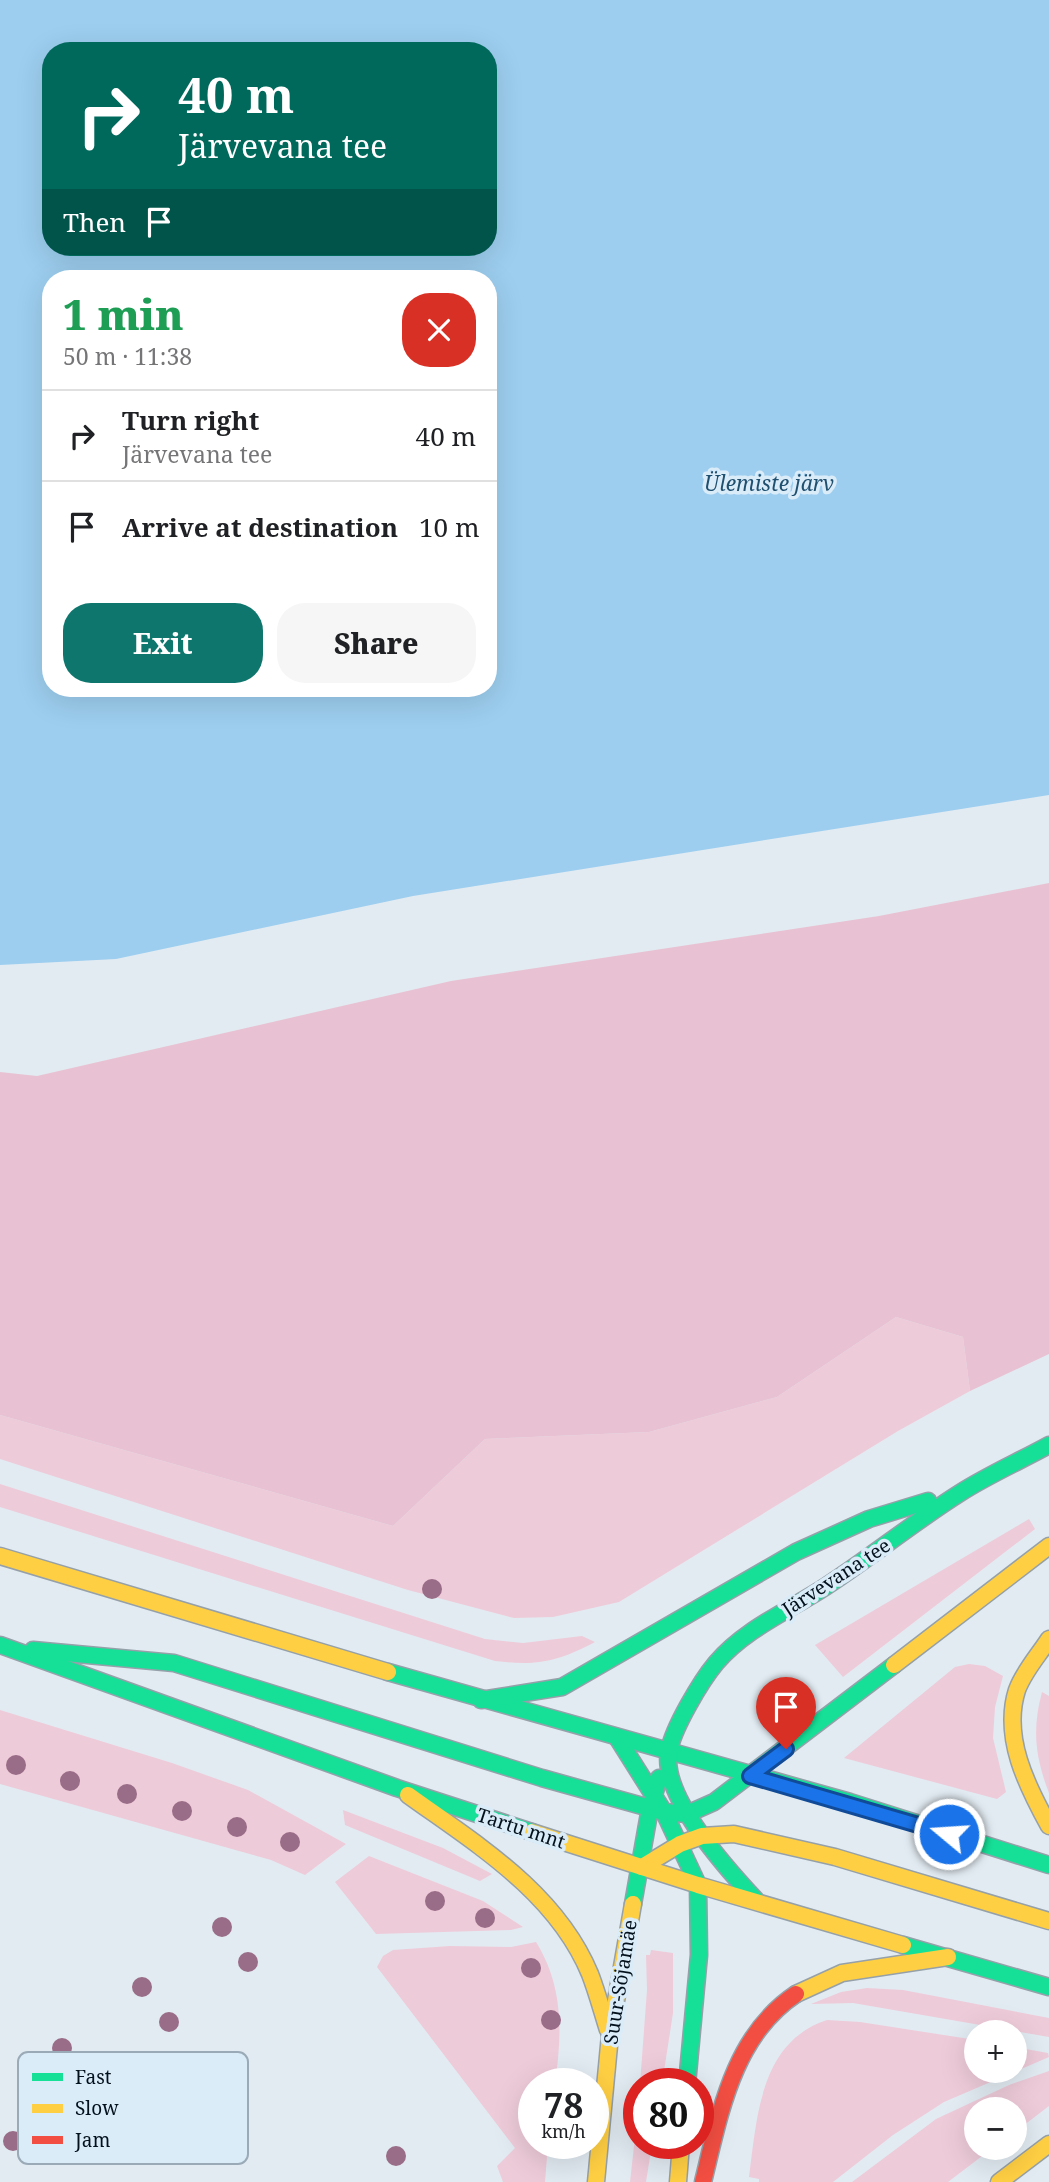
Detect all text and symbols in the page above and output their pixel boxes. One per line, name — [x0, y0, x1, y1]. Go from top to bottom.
text: 40 m — [178, 61, 294, 127]
icon: right — [63, 70, 154, 161]
text: Järvevana tee — [178, 124, 387, 167]
icon: arrive — [140, 203, 178, 241]
text: Then — [63, 204, 126, 240]
text: 1 min — [63, 285, 184, 342]
button: close — [402, 293, 476, 367]
text: 50 m · 11:38 — [63, 340, 192, 372]
text: Turn right — [122, 402, 259, 438]
icon: right — [63, 417, 101, 455]
text: 40 m — [416, 418, 476, 454]
text: Järvevana tee — [122, 438, 272, 470]
water label: Ülemiste järv — [704, 469, 834, 497]
icon: arrive — [63, 508, 101, 546]
text: Arrive at destination — [122, 509, 398, 545]
text: 10 m — [419, 509, 479, 545]
button: Exit — [63, 603, 263, 683]
button: Share — [277, 603, 476, 683]
street label: Järvevana tee — [776, 1532, 895, 1622]
pin — [756, 1677, 816, 1749]
icon: arrive — [767, 1688, 805, 1726]
position arrow — [912, 1797, 986, 1871]
street label: Tartu mnt — [474, 1802, 569, 1855]
street label: Suur-Sõjamäe — [597, 1918, 643, 2046]
map controls — [964, 2020, 1027, 2160]
button: + — [964, 2020, 1027, 2083]
legend — [18, 2052, 248, 2164]
text: Fast — [75, 2064, 112, 2090]
speed limit sign: 80 — [623, 2068, 714, 2159]
text: 78 — [544, 2081, 583, 2128]
text: Slow — [75, 2095, 119, 2121]
button: − — [964, 2097, 1027, 2160]
text: km/h — [541, 2119, 586, 2143]
text: Jam — [74, 2127, 110, 2153]

